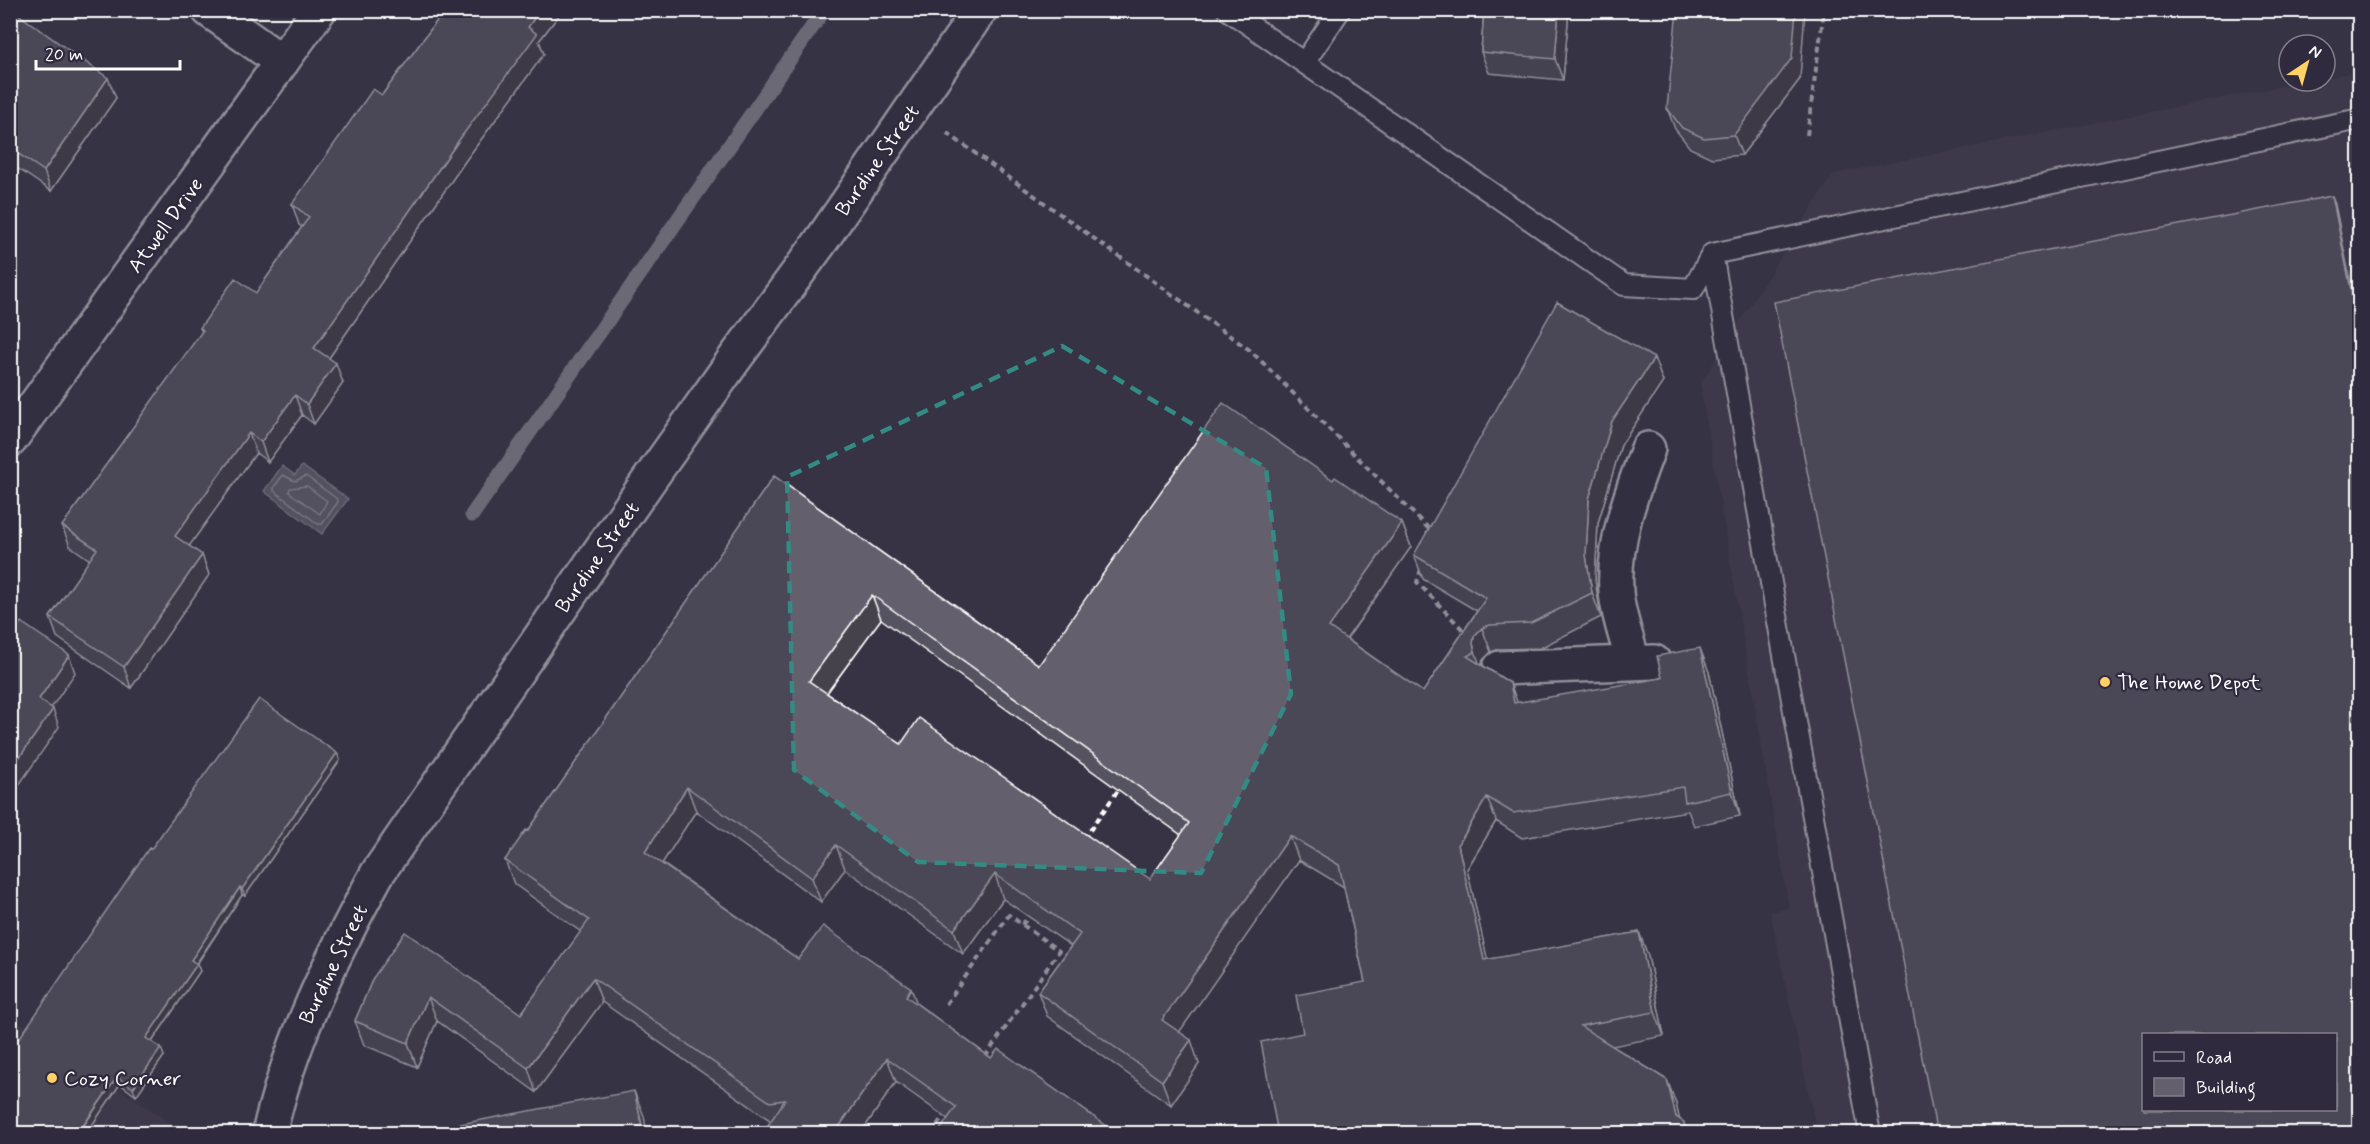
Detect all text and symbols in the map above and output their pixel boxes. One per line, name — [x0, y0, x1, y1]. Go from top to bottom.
scale bar — [36, 33, 180, 71]
north arrow — [2277, 33, 2337, 93]
text: N — [2304, 40, 2325, 64]
text: 20 m — [45, 43, 83, 67]
street label: Burdine Street — [829, 99, 927, 222]
street label: Atwell Drive — [122, 172, 210, 279]
street label: Burdine Street — [549, 496, 647, 619]
place label: The Home Depot — [2117, 669, 2261, 697]
marker: The Home Depot — [2098, 675, 2112, 689]
street label: Burdine Street — [293, 900, 375, 1029]
legend — [2142, 1033, 2337, 1111]
text: Road — [2196, 1046, 2232, 1070]
place label: Cozy Corner — [64, 1065, 182, 1093]
marker: Cozy Corner — [45, 1071, 59, 1085]
text: Building — [2196, 1076, 2256, 1102]

